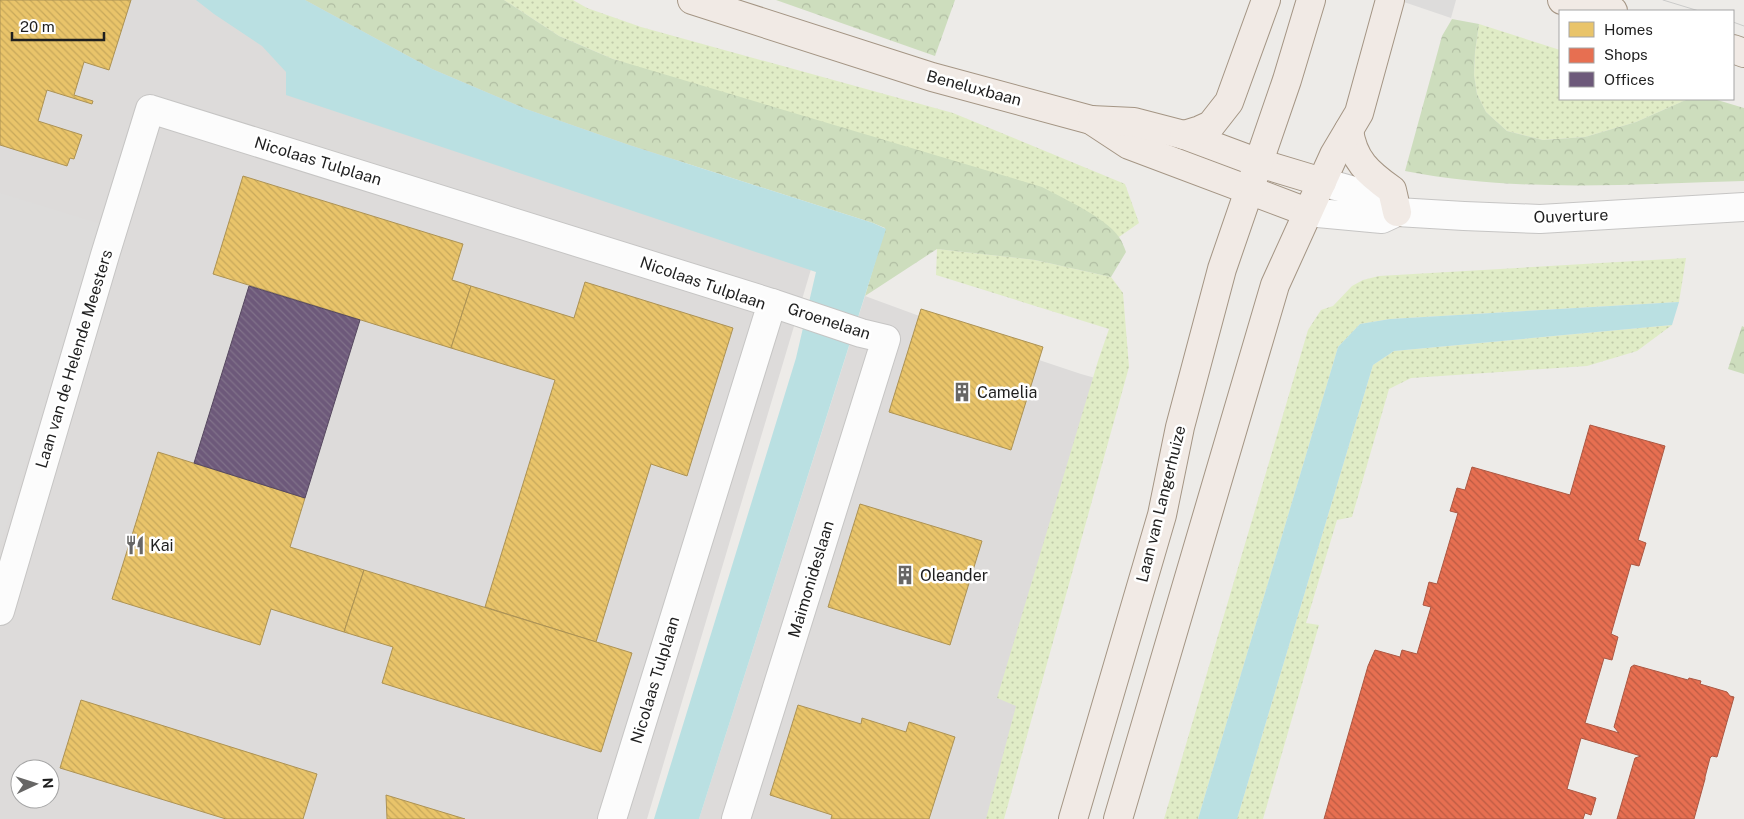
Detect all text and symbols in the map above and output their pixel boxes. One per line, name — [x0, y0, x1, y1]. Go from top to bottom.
scale bar — [12, 10, 105, 42]
legend — [1559, 10, 1734, 100]
text: 20 m — [20, 18, 55, 35]
text: Homes — [1604, 21, 1653, 38]
text: Shops — [1604, 46, 1648, 63]
street label: Beneluxbaan — [925, 66, 1023, 110]
text: Offices — [1604, 71, 1654, 88]
street label: Nicolaas Tulplaan — [252, 133, 384, 189]
street label: Ouverture — [1533, 205, 1609, 227]
street label: Laan van de Helende Meesters — [32, 247, 116, 471]
street label: Nicolaas Tulplaan — [638, 253, 768, 313]
street label: Groenelaan — [785, 299, 873, 343]
building icon: Camelia — [951, 381, 973, 403]
place label: Camelia — [977, 383, 1037, 402]
street label: Laan van Langerhuize — [1132, 424, 1190, 584]
street label: Maimonideslaan — [784, 518, 838, 640]
restaurant icon: Kai — [124, 534, 146, 556]
place label: Kai — [150, 536, 174, 555]
building icon: Oleander — [894, 564, 916, 586]
place label: Oleander — [920, 566, 988, 585]
street label: Nicolaas Tulplaan — [627, 614, 683, 746]
north arrow — [10, 759, 60, 809]
text: N — [40, 777, 56, 789]

